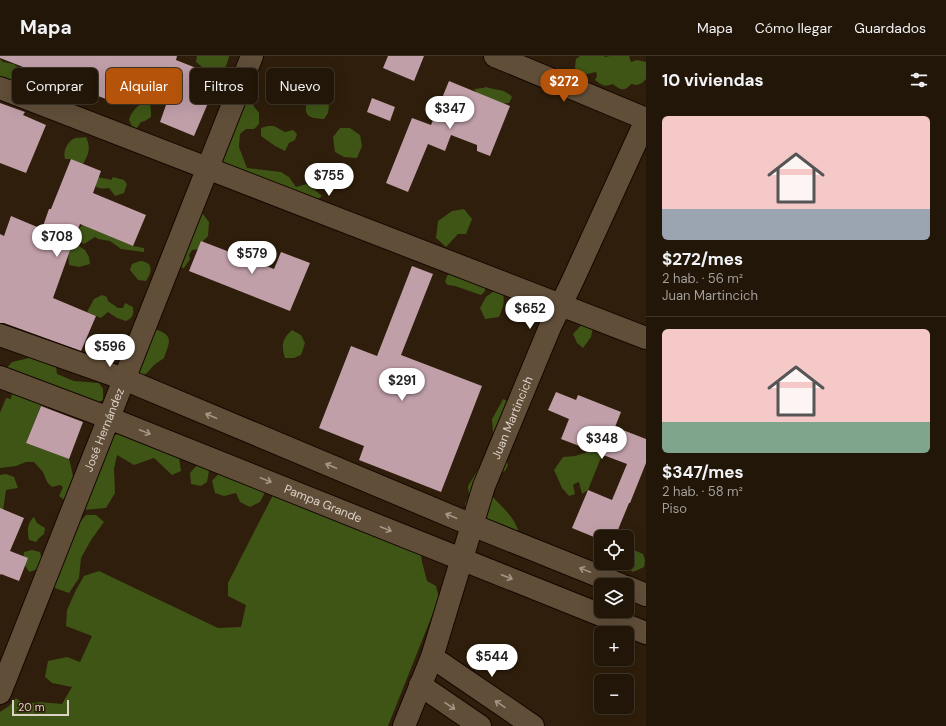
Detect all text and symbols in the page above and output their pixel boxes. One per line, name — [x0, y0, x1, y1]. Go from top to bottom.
text: Mapa — [20, 15, 72, 40]
text: Mapa — [697, 19, 733, 37]
text: Cómo llegar — [755, 19, 832, 37]
text: Guardados — [854, 19, 926, 37]
chip: Comprar — [12, 68, 98, 104]
chip: Alquilar — [106, 68, 182, 104]
chip: Filtros — [190, 68, 258, 104]
chip: Nuevo — [266, 68, 334, 104]
pin: $272 — [540, 69, 588, 103]
text: 10 viviendas — [662, 69, 764, 91]
icon: filters — [908, 69, 930, 91]
text: $272 — [549, 73, 579, 90]
pin: $347 — [426, 96, 474, 130]
text: $347 — [434, 100, 466, 117]
icon: home — [760, 142, 832, 214]
pin: $755 — [305, 163, 353, 197]
text: $755 — [314, 167, 344, 184]
pin: $708 — [33, 224, 81, 258]
text: $708 — [41, 228, 73, 245]
pin: $579 — [228, 241, 276, 275]
text: $579 — [237, 245, 267, 262]
text: $272/mes — [662, 248, 743, 270]
text: 2 hab. · 56 m² — [662, 270, 743, 287]
text: Juan Martincich — [662, 287, 758, 304]
pin: $652 — [506, 296, 554, 330]
text: $652 — [514, 300, 546, 317]
pin: $596 — [86, 334, 134, 368]
text: $596 — [94, 338, 126, 355]
icon: home — [760, 355, 832, 427]
pin: $291 — [378, 368, 426, 402]
text: $291 — [388, 372, 416, 389]
street label: Juan Martincich — [488, 374, 537, 462]
street label: José Hernández — [80, 386, 128, 474]
one-way arrow — [206, 412, 218, 419]
pin: $348 — [578, 426, 626, 460]
one-way arrow — [139, 429, 151, 437]
text: $348 — [586, 430, 618, 447]
text: $347/mes — [662, 461, 744, 483]
one-way arrow — [326, 462, 338, 469]
one-way arrow — [259, 477, 271, 485]
street label: Pampa Grande — [282, 481, 364, 527]
text: 2 hab. · 58 m² — [662, 483, 743, 500]
text: Piso — [662, 500, 687, 517]
one-way arrow — [446, 512, 458, 519]
one-way arrow — [380, 525, 392, 533]
map controls — [594, 530, 634, 714]
button: locate — [594, 530, 634, 570]
one-way arrow — [579, 566, 591, 574]
one-way arrow — [501, 574, 513, 582]
button: layers — [594, 578, 634, 618]
button: + — [594, 626, 634, 666]
pin: $544 — [468, 644, 516, 678]
text: $544 — [476, 648, 508, 665]
button: − — [594, 674, 634, 714]
scale bar — [12, 698, 69, 717]
text: 20 m — [18, 700, 44, 714]
one-way arrow — [495, 700, 506, 708]
one-way arrow — [444, 702, 455, 710]

